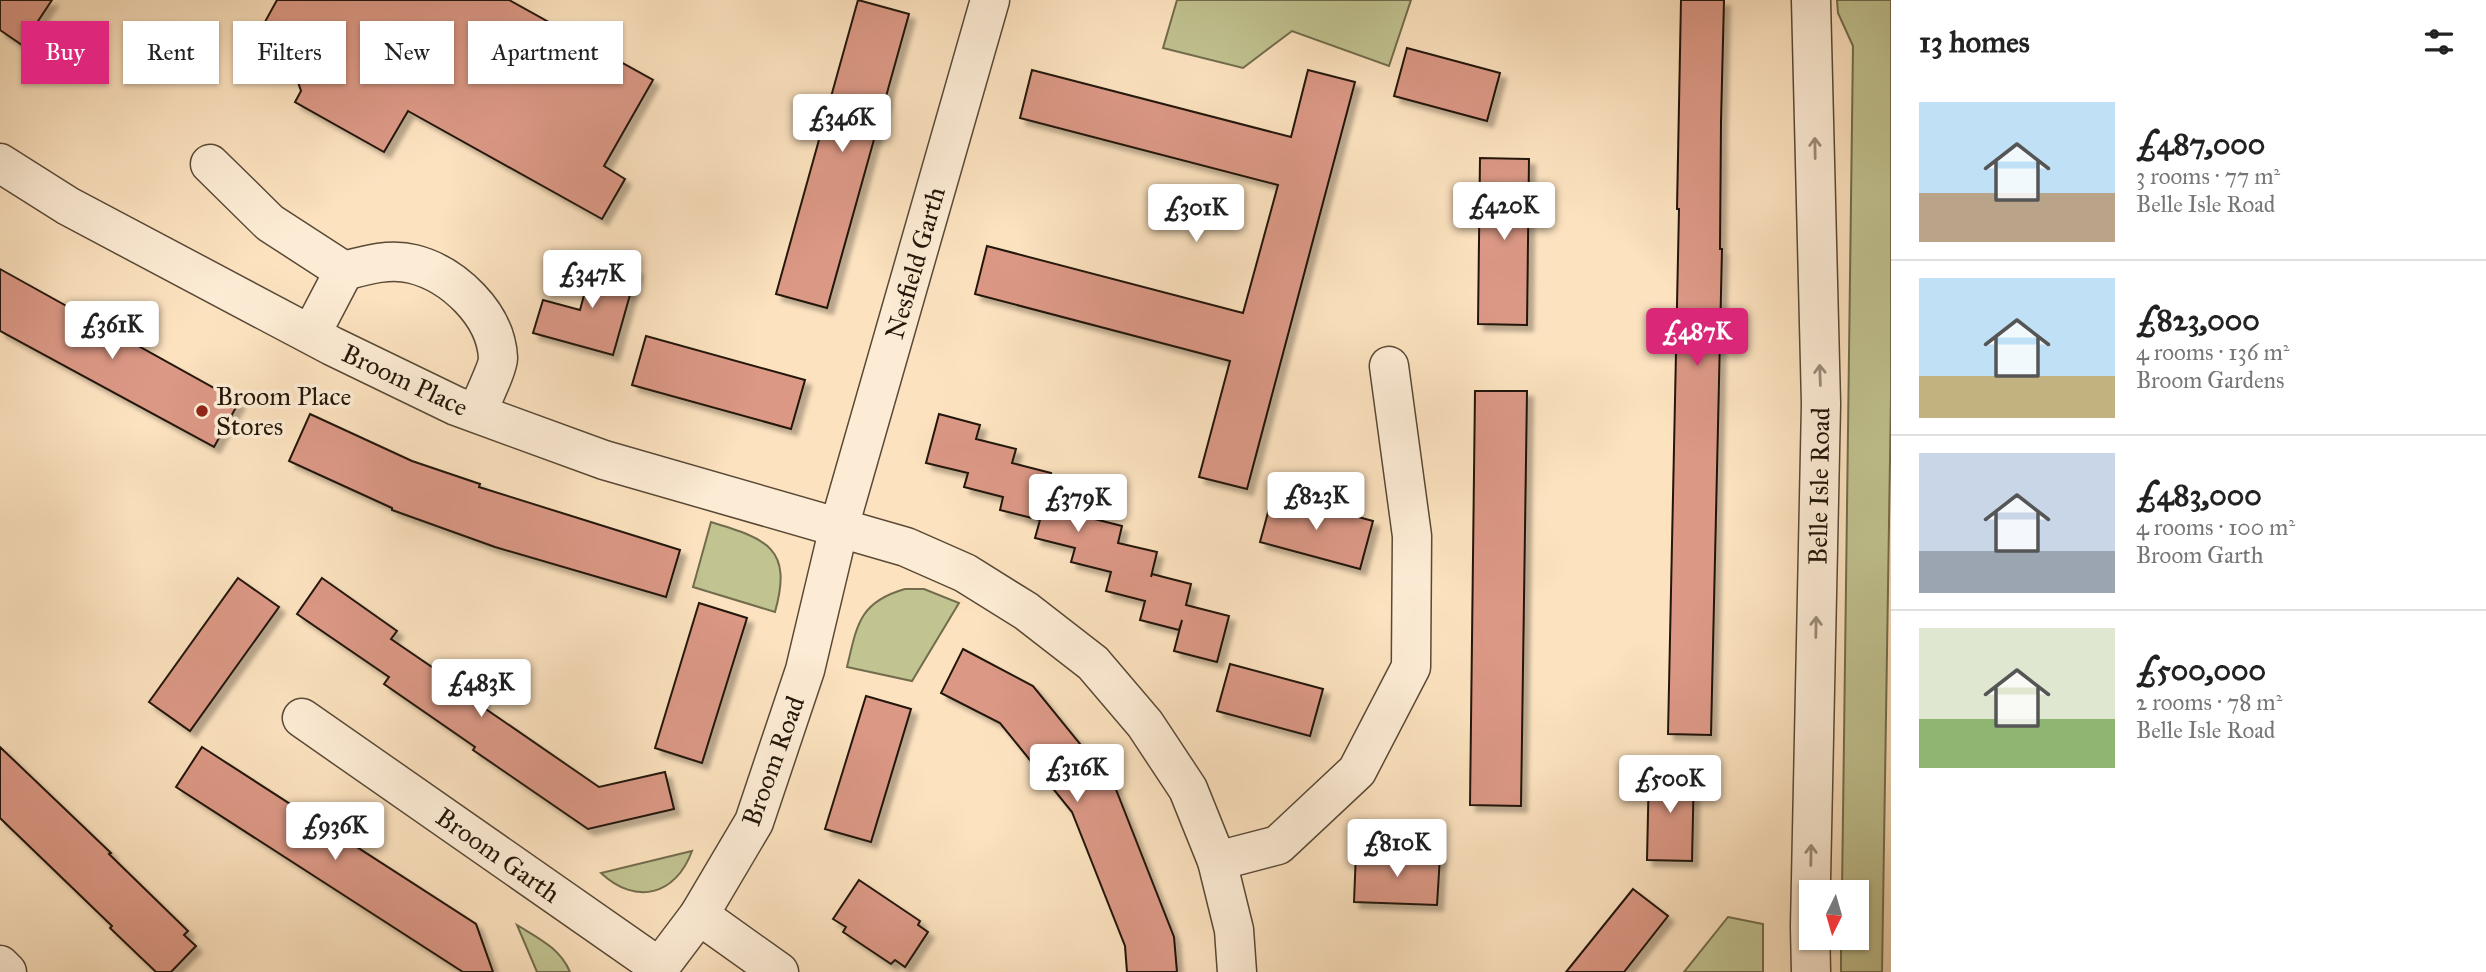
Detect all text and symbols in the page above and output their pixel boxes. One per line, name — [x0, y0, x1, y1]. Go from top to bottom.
chip: Buy — [21, 21, 109, 84]
chip: Rent — [123, 21, 219, 84]
chip: Filters — [233, 21, 346, 84]
chip: New — [360, 21, 454, 84]
chip: Apartment — [468, 21, 623, 84]
icon: filters — [2420, 23, 2458, 61]
text: 13 homes — [1919, 24, 2030, 60]
pin: £346K — [793, 94, 891, 154]
text: £346K — [809, 103, 875, 131]
text: £487,000 — [2136, 126, 2265, 162]
icon: home — [1975, 130, 2059, 214]
one-way arrow — [1808, 137, 1821, 160]
text: 3 rooms · 77 m² — [2136, 162, 2280, 190]
pin: £420K — [1455, 182, 1553, 242]
street label: Nesfield Garth — [878, 183, 952, 343]
pin: £301K — [1147, 184, 1245, 244]
text: Belle Isle Road — [2136, 190, 2275, 218]
text: £420K — [1469, 191, 1539, 219]
text: £301K — [1164, 193, 1228, 221]
pin: £347K — [543, 250, 641, 310]
text: £347K — [559, 259, 625, 287]
pin: £361K — [63, 302, 161, 361]
text: £823,000 — [2136, 302, 2260, 338]
icon: home — [1975, 306, 2059, 390]
pin: £487K — [1648, 308, 1746, 368]
text: £361K — [81, 310, 143, 338]
text: £487K — [1662, 317, 1732, 345]
street label: Broom Place — [337, 337, 473, 423]
text: 4 rooms · 136 m² — [2136, 338, 2289, 366]
one-way arrow — [1814, 364, 1827, 387]
text: Broom Gardens — [2136, 366, 2284, 394]
place label: Broom Place Stores — [216, 380, 352, 442]
marker: Broom Place Stores — [194, 403, 210, 419]
street label: Belle Isle Road — [1802, 407, 1836, 565]
pin: £823K — [1267, 472, 1365, 532]
pin: £379K — [1029, 475, 1127, 534]
text: £483,000 — [2136, 477, 2262, 513]
text: £823K — [1283, 481, 1349, 509]
icon: home — [1975, 481, 2059, 565]
text: £379K — [1045, 483, 1111, 511]
text: 4 rooms · 100 m² — [2136, 513, 2295, 541]
text: Broom Garth — [2136, 541, 2263, 569]
one-way arrow — [1810, 616, 1823, 639]
text: £500,000 — [2136, 652, 2266, 688]
icon: home — [1975, 656, 2059, 740]
pin: £483K — [432, 660, 530, 719]
text: £483K — [448, 668, 514, 696]
text: 2 rooms · 78 m² — [2136, 688, 2282, 716]
street label: Broom Road — [735, 692, 811, 830]
text: Belle Isle Road — [2136, 716, 2275, 744]
pin: £316K — [1028, 744, 1126, 804]
text: £316K — [1046, 753, 1108, 781]
pin: £500K — [1621, 756, 1719, 815]
text: £500K — [1635, 764, 1705, 792]
street label: Broom Garth — [430, 801, 567, 910]
pin: £936K — [286, 802, 384, 862]
text: £936K — [302, 811, 368, 839]
pin: £810K — [1348, 820, 1446, 879]
text: £810K — [1364, 828, 1430, 856]
one-way arrow — [1805, 844, 1818, 867]
north arrow — [1799, 880, 1869, 950]
map controls — [1799, 880, 1869, 950]

